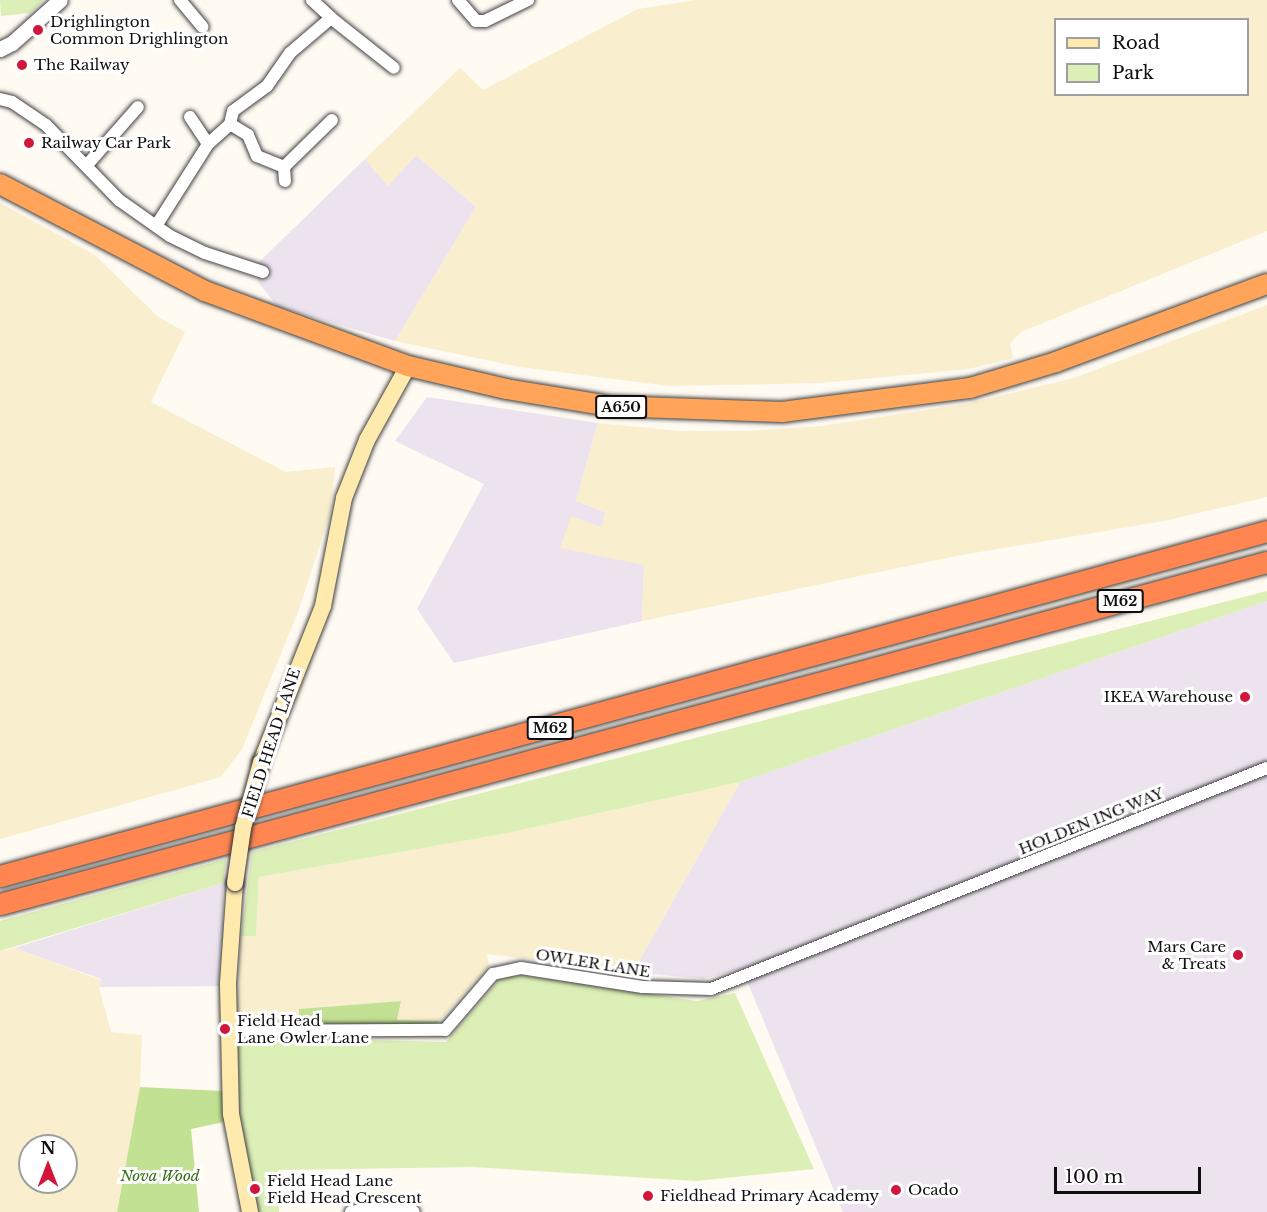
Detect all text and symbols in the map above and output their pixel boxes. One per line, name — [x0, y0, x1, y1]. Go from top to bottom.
place label: Drighlington Common Drighlington — [50, 12, 228, 47]
legend — [1054, 18, 1249, 96]
marker: Drighlington Common Drighlington — [31, 23, 45, 37]
text: Road — [1112, 32, 1160, 54]
place label: The Railway — [34, 56, 130, 74]
marker: The Railway — [15, 58, 29, 72]
text: Park — [1112, 62, 1154, 84]
place label: Railway Car Park — [41, 134, 172, 152]
marker: Railway Car Park — [22, 136, 36, 150]
road number: A650 — [594, 396, 648, 418]
road number: M62 — [1096, 590, 1144, 612]
street label: FIELD HEAD LANE — [238, 666, 304, 820]
place label: IKEA Warehouse — [1103, 688, 1233, 706]
marker: IKEA Warehouse — [1238, 690, 1252, 704]
road number: M62 — [526, 717, 574, 739]
street label: HOLDEN ING WAY — [1016, 784, 1166, 858]
place label: Mars Care & Treats — [1147, 937, 1226, 972]
street label: OWLER LANE — [534, 945, 652, 981]
marker: Mars Care & Treats — [1231, 948, 1245, 962]
place label: Field Head Lane Owler Lane — [237, 1011, 369, 1046]
marker: Field Head Lane Owler Lane — [218, 1022, 232, 1036]
north arrow — [18, 1134, 78, 1194]
text: N — [40, 1138, 56, 1158]
scale bar — [1057, 1155, 1204, 1193]
text: 100 m — [1065, 1166, 1123, 1188]
park label: Nova Wood — [120, 1167, 200, 1185]
place label: Field Head Lane Field Head Crescent — [267, 1171, 422, 1206]
place label: Ocado — [908, 1181, 958, 1199]
marker: Field Head Lane Field Head Crescent — [248, 1182, 262, 1196]
marker: Ocado — [889, 1183, 903, 1197]
place label: Fieldhead Primary Academy — [660, 1187, 880, 1205]
marker: Fieldhead Primary Academy — [641, 1189, 655, 1203]

